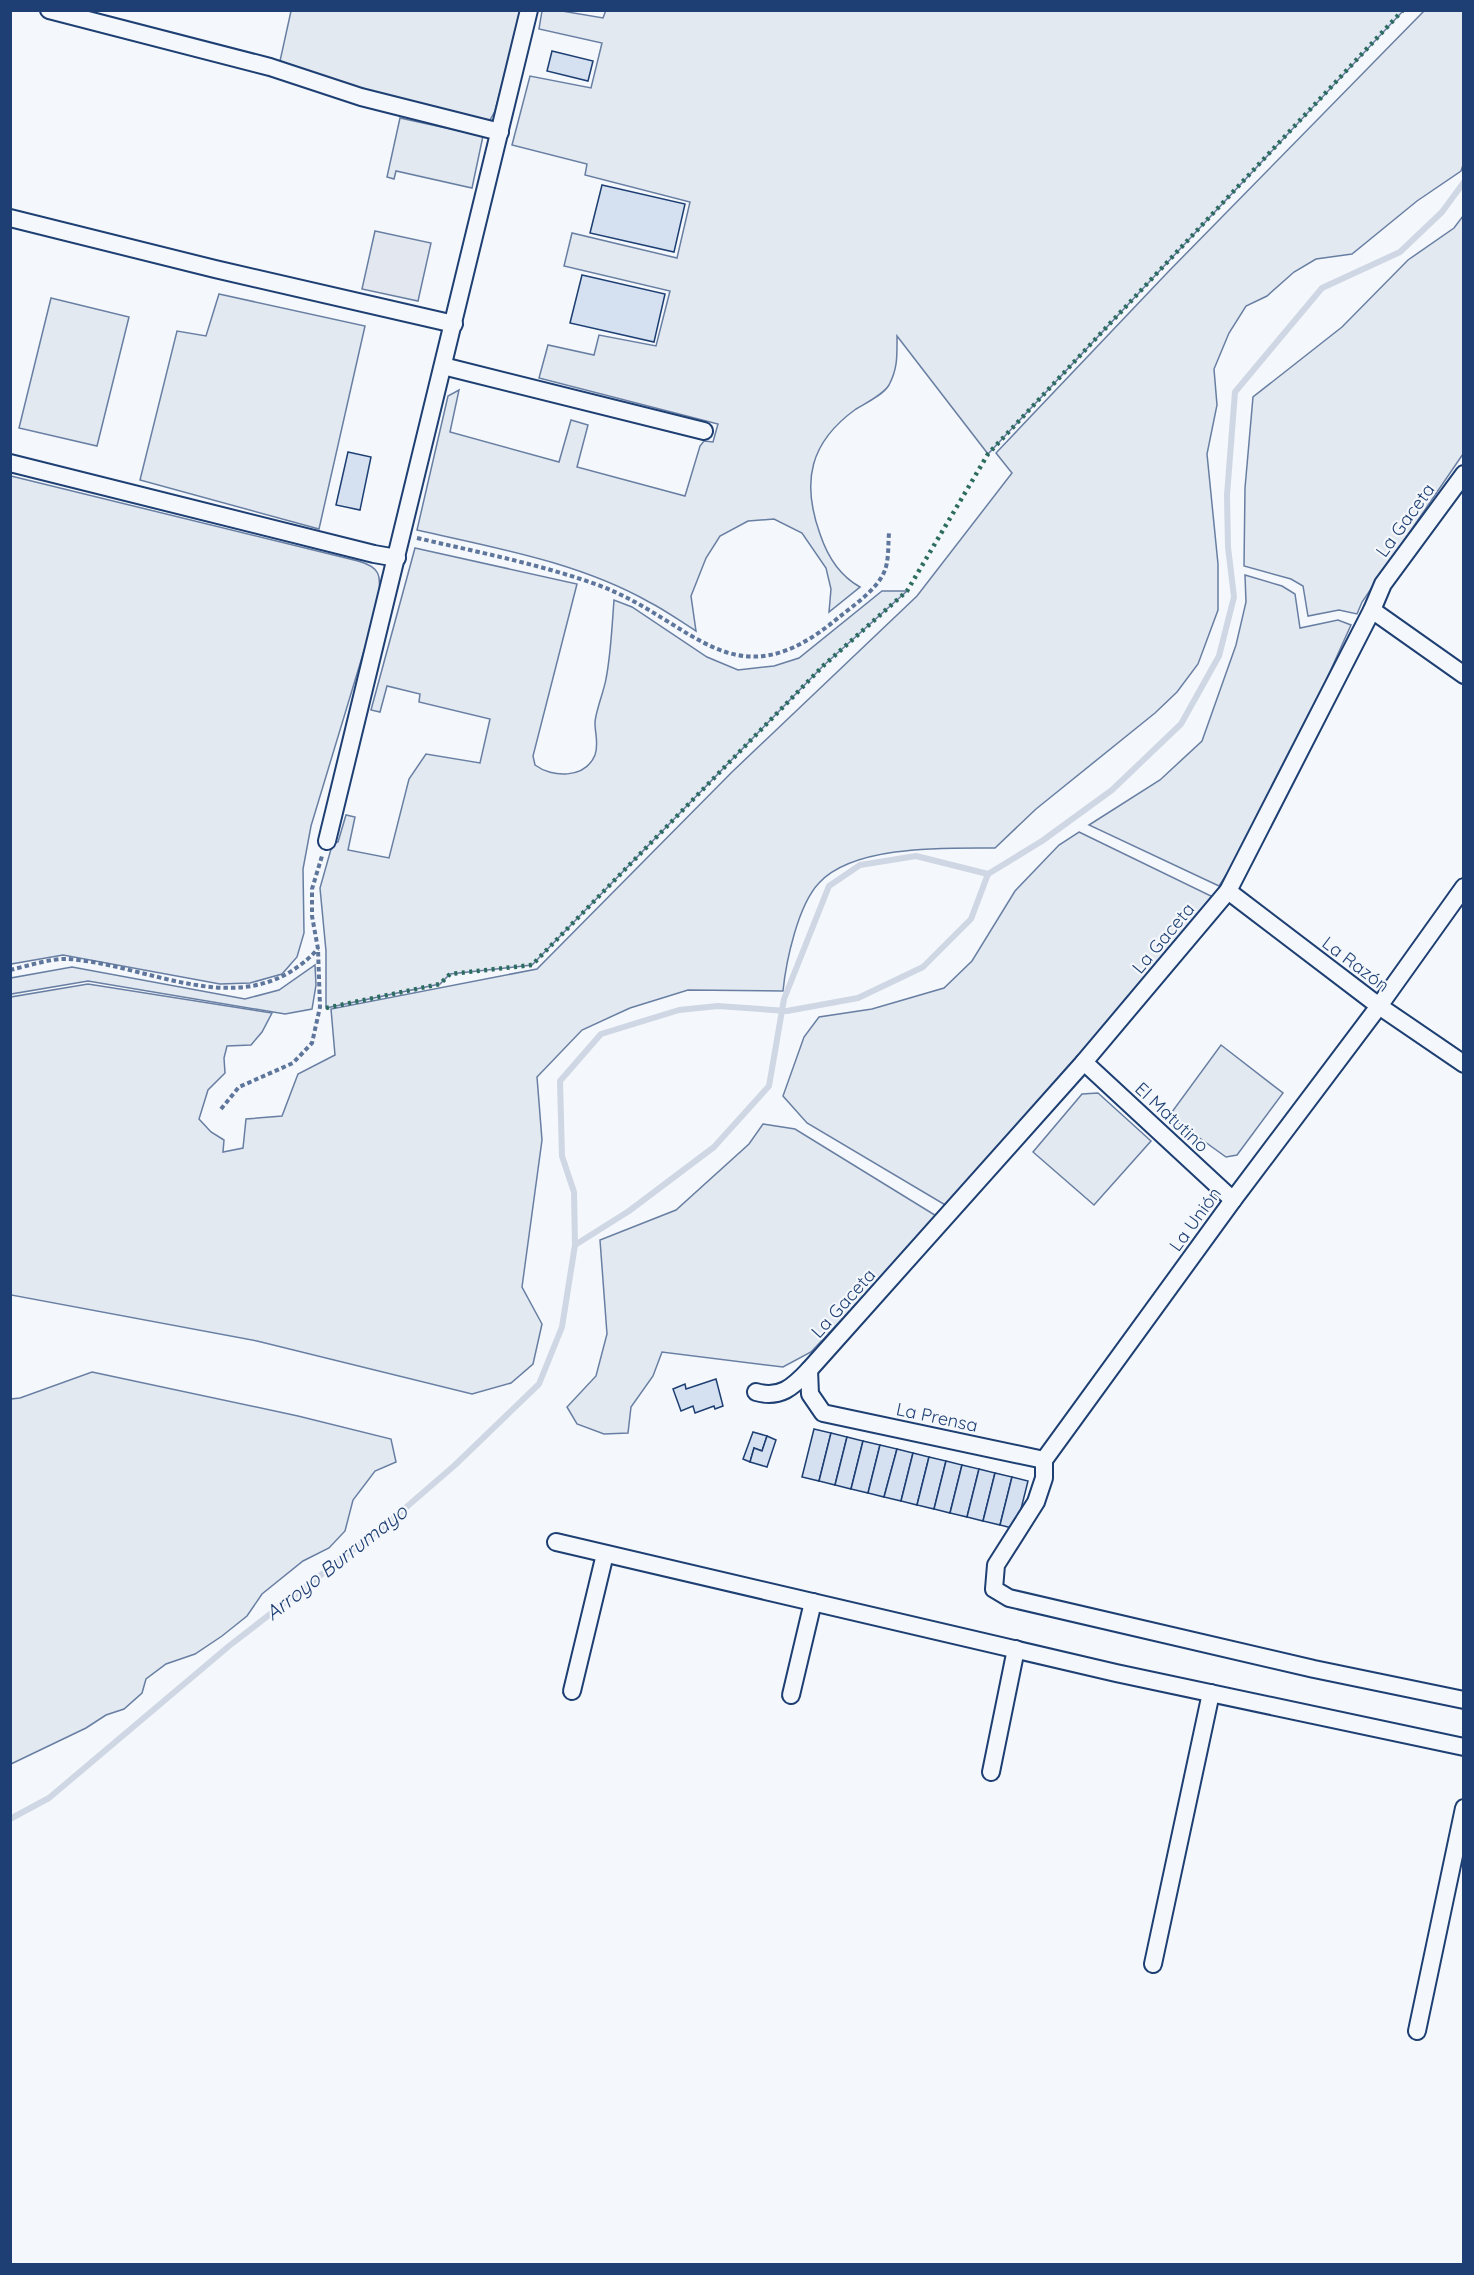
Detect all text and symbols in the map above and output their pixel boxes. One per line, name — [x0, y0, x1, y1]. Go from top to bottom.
street label: La Gaceta — [1371, 479, 1439, 561]
street label: La Gaceta — [1127, 898, 1199, 978]
street label: La Razón — [1318, 931, 1394, 997]
street label: El Matutino — [1130, 1077, 1214, 1157]
street label: La Unión — [1164, 1182, 1226, 1256]
street label: La Gaceta — [806, 1264, 880, 1342]
street label: La Prensa — [894, 1397, 980, 1437]
water label: Arroyo Burrumayo — [260, 1498, 413, 1625]

